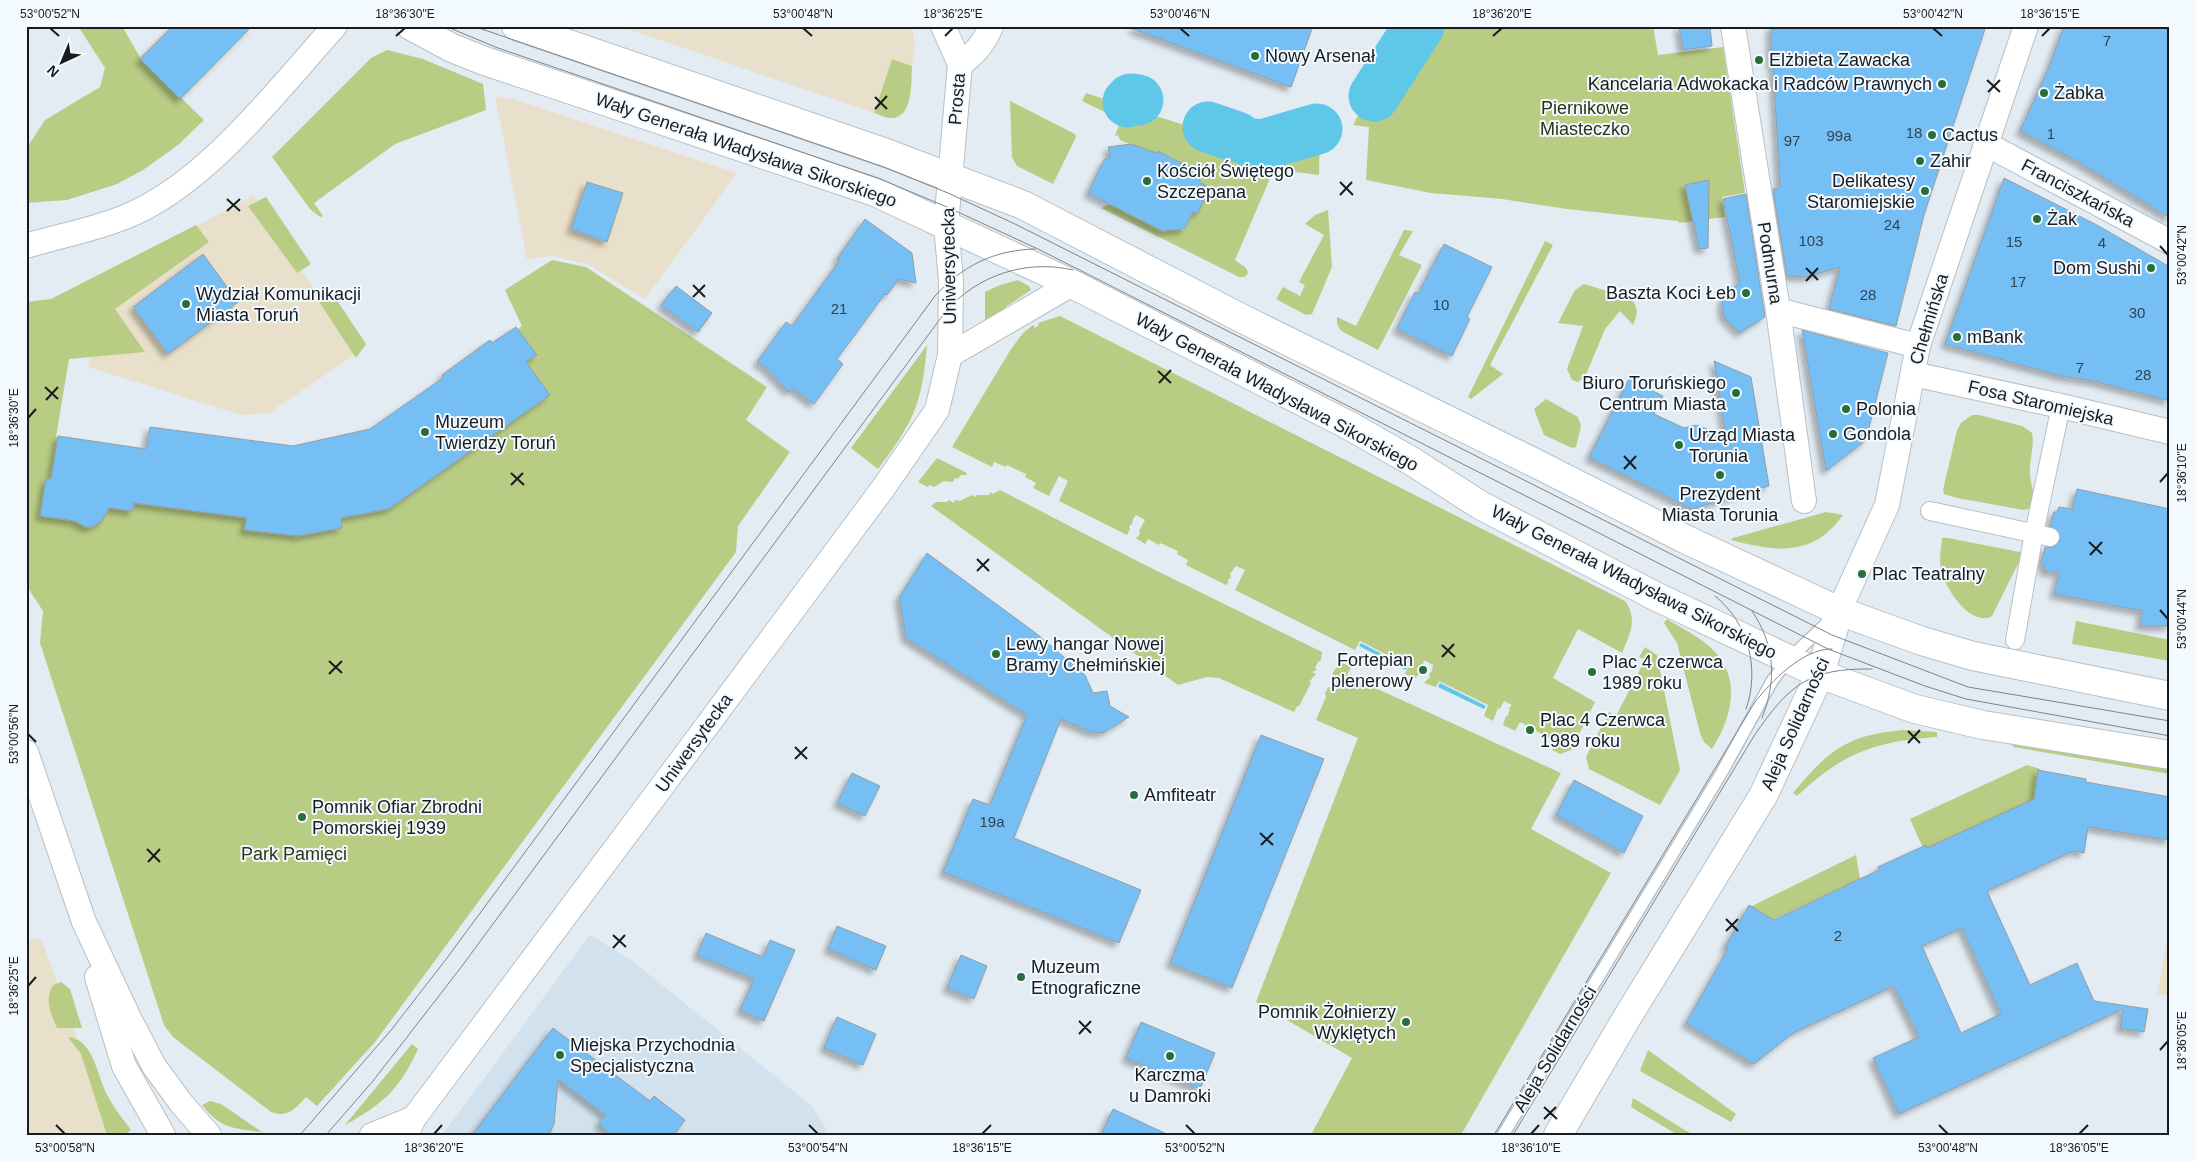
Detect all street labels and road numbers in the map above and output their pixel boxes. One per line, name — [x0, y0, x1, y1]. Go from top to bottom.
street label: Prosta — [945, 71, 969, 126]
street label: Wały Generała Władysława Sikorskiego — [593, 89, 899, 211]
street label: Franciszkańska — [2018, 155, 2139, 232]
street label: Uniwersytecka — [938, 206, 960, 325]
street label: Podmurna — [1754, 220, 1787, 307]
street label: Chełmińska — [1906, 270, 1953, 367]
street label: Wały Generała Władysława Sikorskiego — [1132, 309, 1422, 475]
street label: Fosa Staromiejska — [1966, 376, 2117, 430]
street label: Wały Generała Władysława Sikorskiego — [1488, 501, 1780, 663]
street label: Aleja Solidarności — [1757, 655, 1833, 793]
street label: Uniwersytecka — [652, 689, 737, 796]
street label: Aleja Solidarności — [1510, 983, 1600, 1115]

